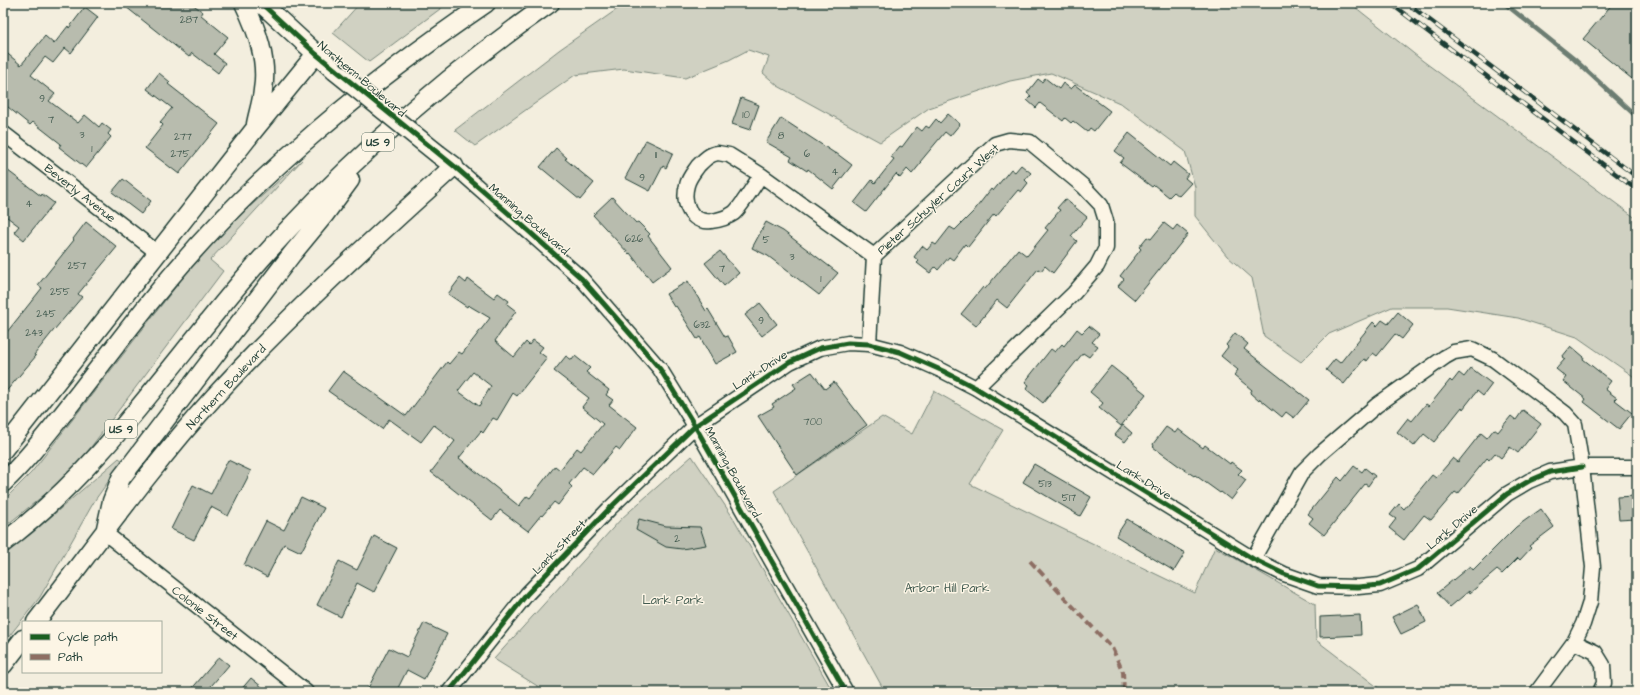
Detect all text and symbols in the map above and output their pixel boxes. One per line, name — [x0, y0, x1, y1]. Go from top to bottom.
house number: 287 — [180, 13, 198, 27]
street label: Northern Boulevard — [314, 37, 409, 121]
house number: 9 — [39, 92, 45, 106]
house number: 10 — [742, 108, 750, 122]
house number: 7 — [48, 113, 54, 127]
house number: 3 — [79, 128, 85, 142]
house number: 8 — [778, 129, 785, 143]
house number: 277 — [174, 130, 192, 144]
road number: US 9 — [362, 133, 394, 151]
street label: Pieter Schuyler Court West — [874, 140, 1004, 260]
house number: 1 — [91, 142, 93, 156]
house number: 275 — [171, 147, 189, 161]
house number: 6 — [804, 147, 811, 161]
house number: 11 — [655, 148, 658, 162]
street label: Beverly Avenue — [40, 160, 119, 228]
house number: 4 — [832, 165, 839, 179]
house number: 9 — [639, 171, 645, 185]
street label: Manning Boulevard — [484, 180, 573, 260]
house number: 4 — [26, 197, 33, 211]
house number: 626 — [625, 232, 644, 246]
house number: 5 — [762, 233, 770, 247]
house number: 3 — [789, 250, 795, 264]
house number: 257 — [68, 259, 86, 273]
house number: 7 — [719, 262, 725, 276]
house number: 1 — [820, 272, 822, 286]
house number: 255 — [50, 285, 70, 299]
house number: 245 — [36, 307, 56, 321]
house number: 9 — [758, 314, 764, 328]
house number: 632 — [693, 318, 711, 332]
house number: 243 — [25, 326, 43, 340]
street label: Northern Boulevard — [182, 341, 270, 434]
street label: Lark Drive — [730, 346, 791, 394]
house number: 700 — [804, 415, 822, 429]
road number: US 9 — [105, 420, 137, 438]
street label: Manning Boulevard — [700, 424, 765, 521]
street label: Lark Drive — [1113, 457, 1175, 504]
house number: 513 — [1038, 477, 1052, 491]
house number: 517 — [1062, 491, 1076, 505]
street label: Lark Drive — [1423, 501, 1482, 554]
street label: Lark Street — [529, 516, 590, 579]
house number: 2 — [674, 532, 680, 546]
park label: Arbor Hill Park — [905, 580, 990, 597]
street label: Colonie Street — [168, 582, 242, 645]
park label: Lark Park — [643, 592, 704, 609]
legend — [22, 621, 162, 673]
text: Cycle path — [58, 629, 117, 647]
text: Path — [58, 649, 83, 666]

